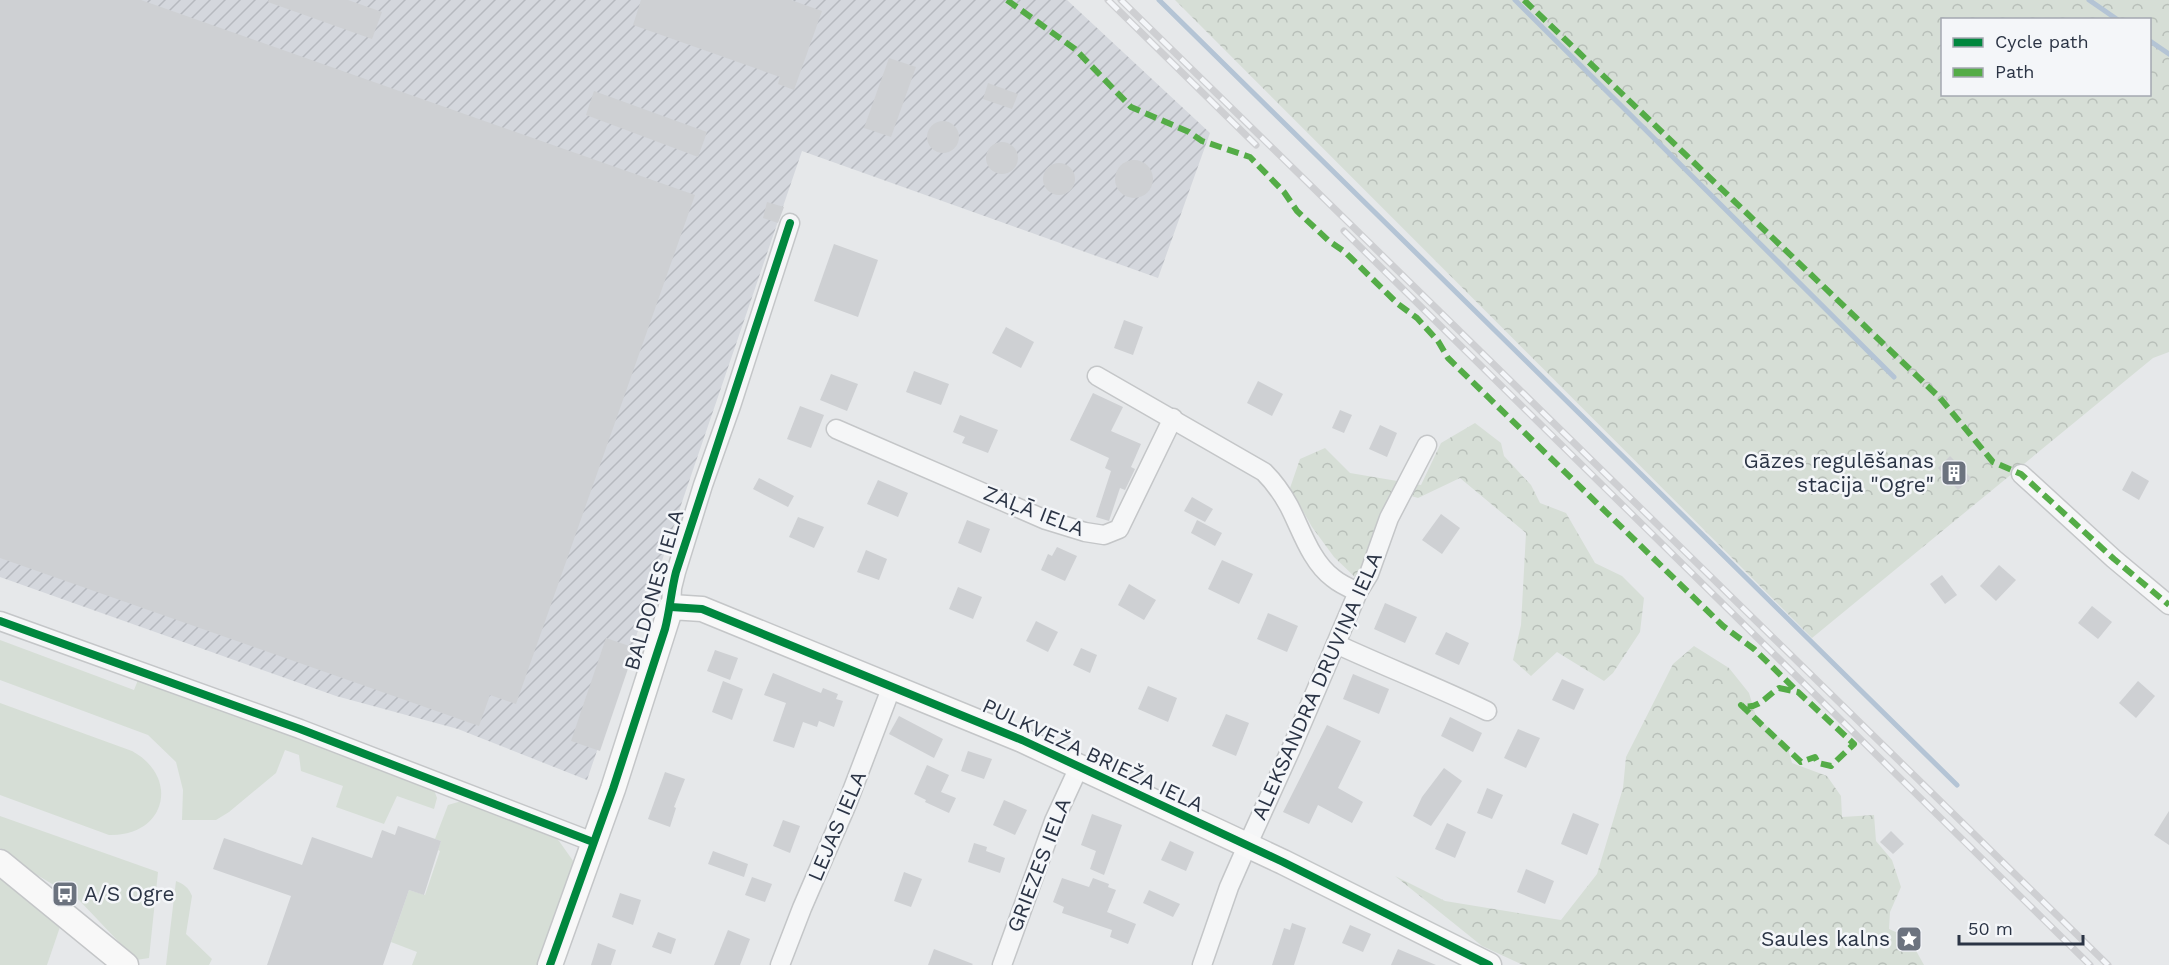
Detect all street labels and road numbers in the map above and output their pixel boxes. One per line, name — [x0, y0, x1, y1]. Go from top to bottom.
street label: ZAĻĀ IELA — [980, 480, 1088, 541]
street label: BALDONES IELA — [619, 506, 688, 673]
street label: ALEKSANDRA DRUVIŅA IELA — [1246, 548, 1387, 824]
street label: PULKVEŽA BRIEŽA IELA — [979, 692, 1208, 817]
street label: LEJAS IELA — [802, 767, 871, 885]
street label: GRIEZES IELA — [1001, 794, 1076, 936]

